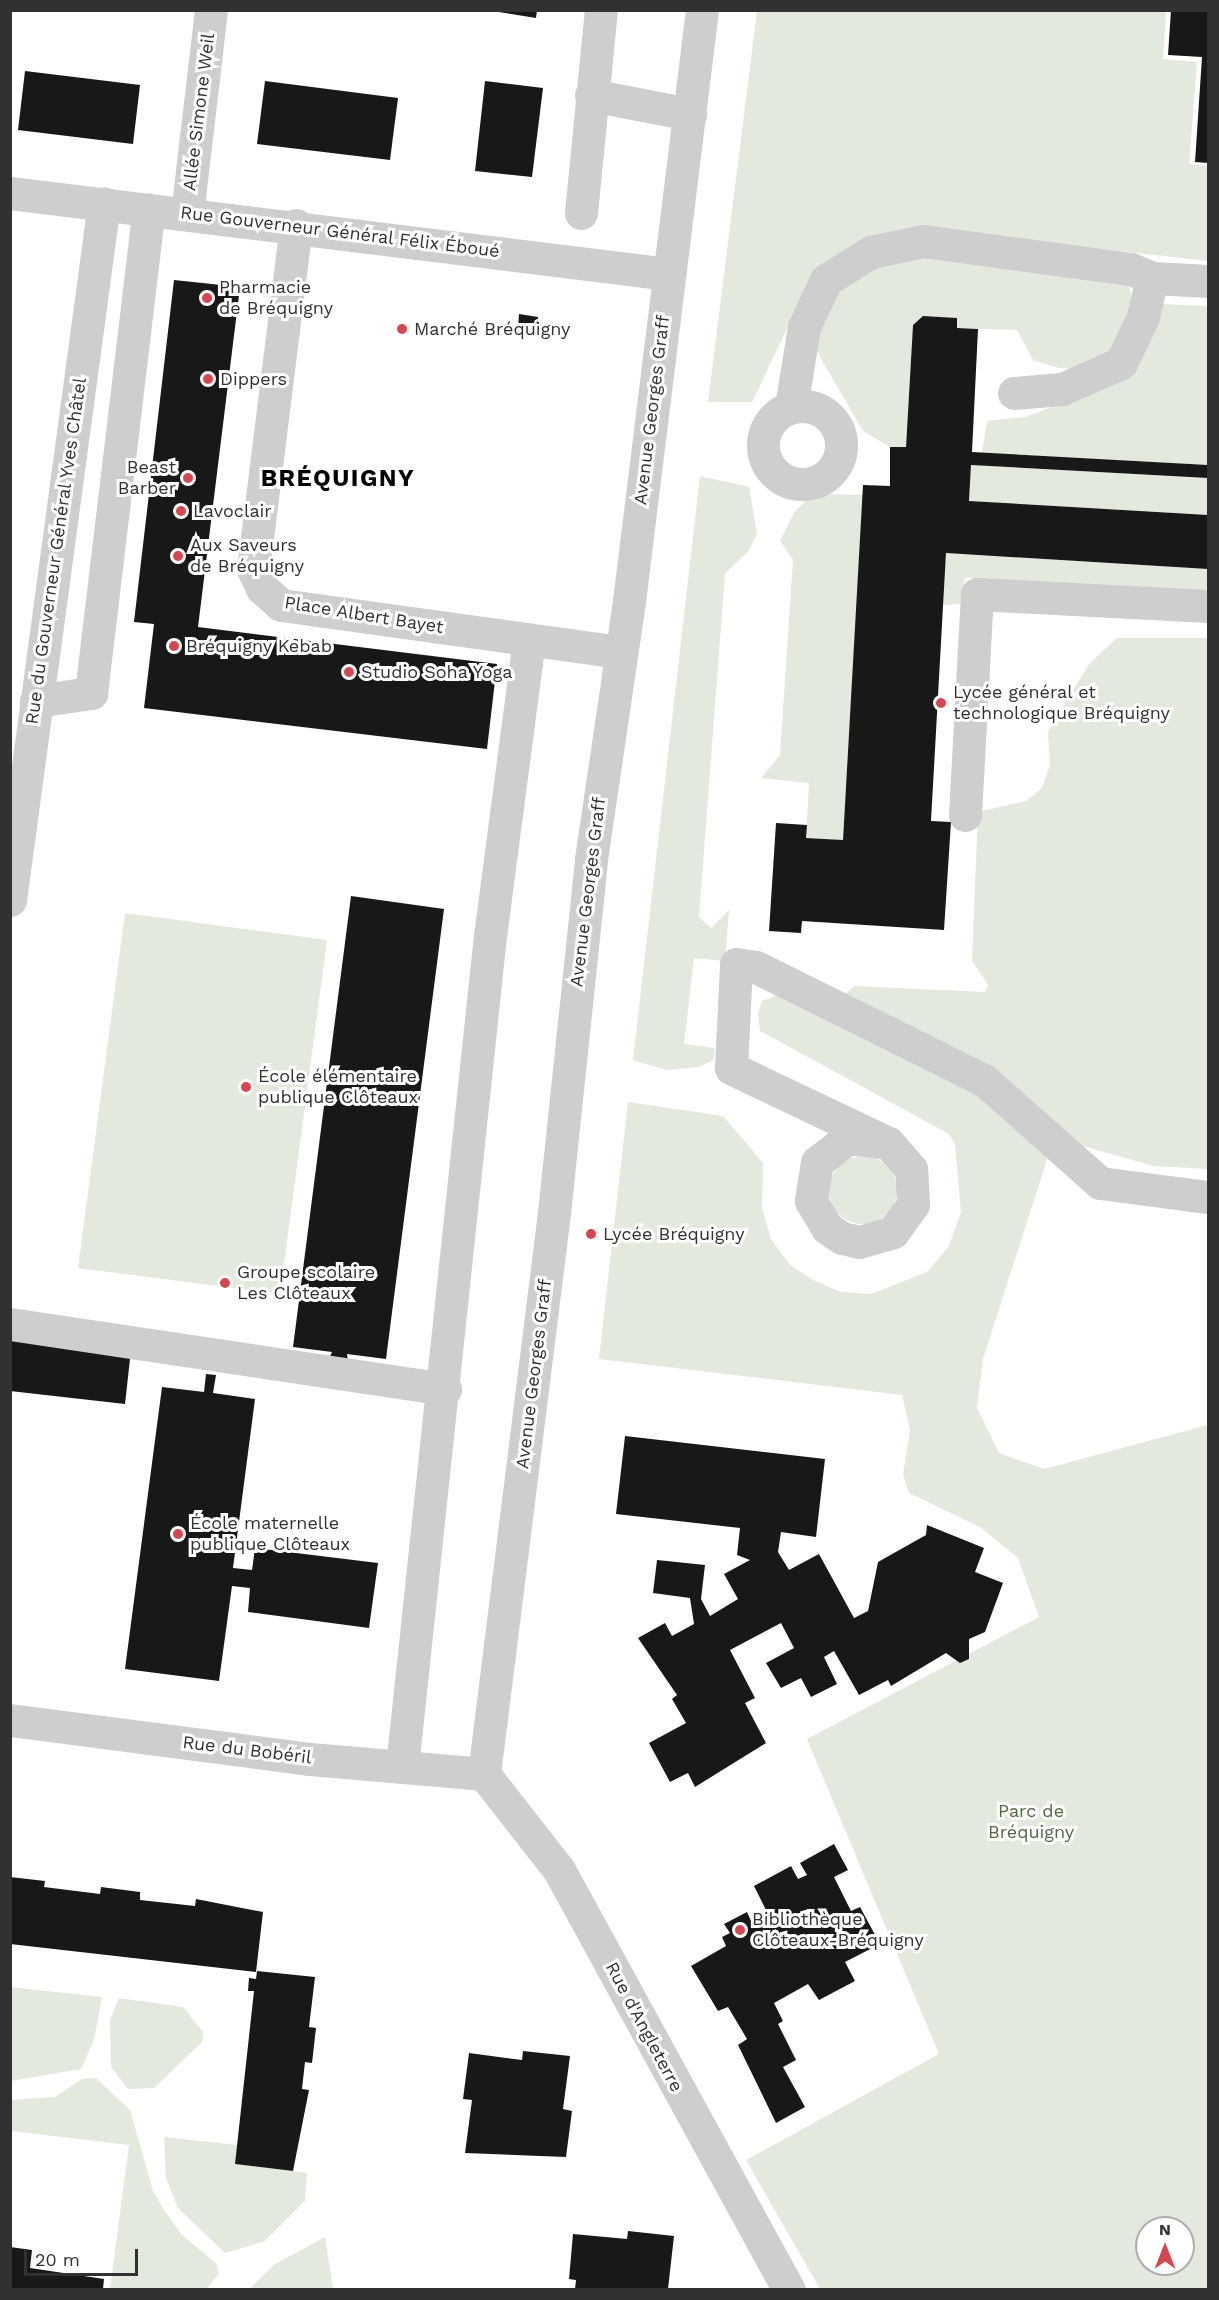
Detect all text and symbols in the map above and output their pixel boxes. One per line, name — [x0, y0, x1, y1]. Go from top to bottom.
street label: Allée Simone Weil — [179, 32, 219, 192]
street label: Rue Gouverneur Général Félix Éboué — [178, 202, 502, 262]
place label: Pharmacie de Bréquigny — [219, 277, 333, 320]
marker: Pharmacie de Bréquigny — [200, 291, 214, 305]
street label: Avenue Georges Graff — [630, 314, 674, 506]
place label: Marché Bréquigny — [414, 318, 570, 340]
marker: Marché Bréquigny — [395, 322, 409, 336]
place label: Dippers — [220, 368, 287, 390]
marker: Dippers — [201, 372, 215, 386]
street label: Rue du Gouverneur Général Yves Châtel — [21, 375, 91, 727]
place label: Beast Barber — [118, 457, 176, 500]
district label: BRÉQUIGNY — [261, 465, 415, 493]
marker: Beast Barber — [181, 471, 195, 485]
place label: Lavoclair — [193, 500, 272, 522]
marker: Lavoclair — [174, 504, 188, 518]
place label: Aux Saveurs de Bréquigny — [190, 535, 304, 578]
marker: Aux Saveurs de Bréquigny — [171, 549, 185, 563]
street label: Place Albert Bayet — [283, 592, 445, 638]
place label: Bréquigny Kebab — [186, 635, 332, 657]
marker: Bréquigny Kebab — [167, 639, 181, 653]
place label: Studio Soha Yoga — [361, 661, 514, 683]
marker: Studio Soha Yoga — [342, 665, 356, 679]
place label: Lycée général et technologique Bréquigny — [953, 682, 1170, 724]
marker: Lycée général et technologique Bréquigny — [934, 696, 948, 710]
street label: Avenue Georges Graff — [566, 796, 610, 988]
place label: École élémentaire publique Clôteaux — [258, 1066, 418, 1108]
marker: École élémentaire publique Clôteaux — [239, 1080, 253, 1094]
place label: Lycée Bréquigny — [603, 1223, 745, 1245]
marker: Lycée Bréquigny — [584, 1227, 598, 1241]
place label: Groupe scolaire Les Clôteaux — [237, 1262, 375, 1304]
marker: Groupe scolaire Les Clôteaux — [218, 1276, 232, 1290]
street label: Avenue Georges Graff — [512, 1278, 556, 1470]
place label: École maternelle publique Clôteaux — [190, 1513, 350, 1556]
marker: École maternelle publique Clôteaux — [171, 1527, 185, 1541]
street label: Rue du Bobéril — [181, 1731, 313, 1769]
park label: Parc de Bréquigny — [988, 1801, 1074, 1844]
place label: Bibliothèque Clôteaux-Bréquigny — [752, 1909, 924, 1952]
marker: Bibliothèque Clôteaux-Bréquigny — [733, 1923, 747, 1937]
street label: Rue d'Angleterre — [601, 1958, 687, 2096]
north arrow — [1135, 2216, 1195, 2276]
text: N — [1159, 2220, 1171, 2239]
scale bar — [27, 2237, 141, 2275]
text: 20 m — [35, 2249, 80, 2270]

